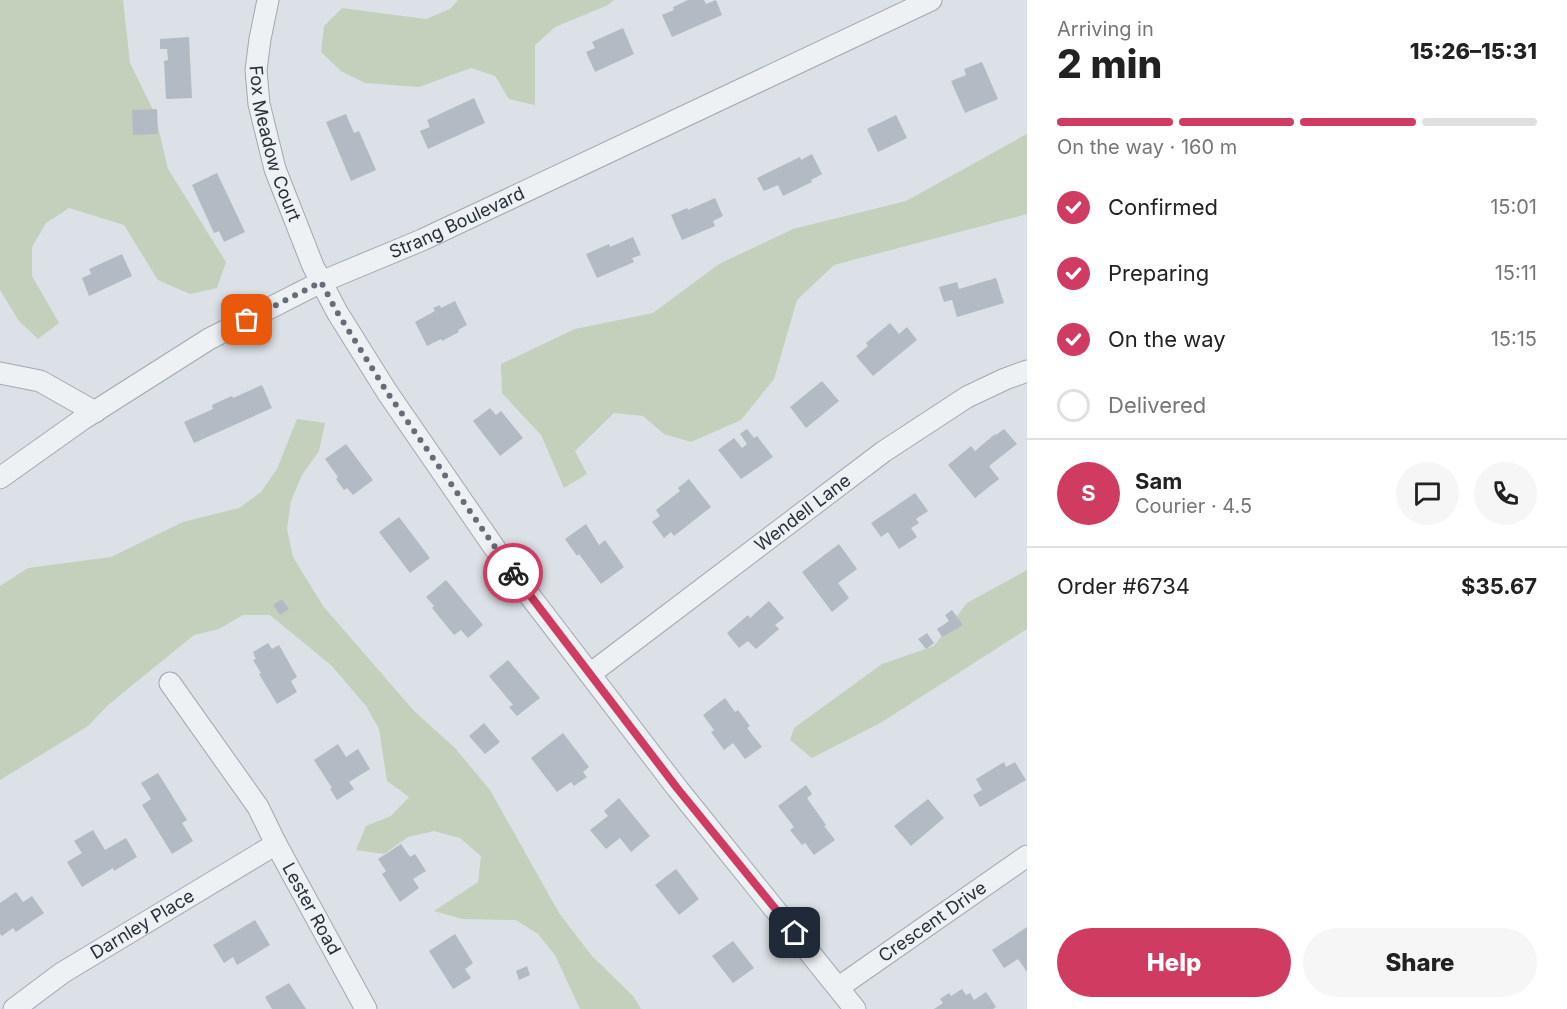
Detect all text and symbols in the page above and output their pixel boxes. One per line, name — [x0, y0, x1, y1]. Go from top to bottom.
text: Arriving in — [1057, 17, 1154, 41]
text: 15:26–15:31 — [1410, 38, 1537, 64]
text: 2 min — [1057, 40, 1162, 87]
street label: Fox Meadow Court — [246, 64, 305, 224]
text: On the way · 160 m — [1057, 135, 1237, 159]
street label: Strang Boulevard — [386, 182, 528, 262]
icon: check — [1057, 191, 1090, 224]
text: Confirmed — [1108, 194, 1218, 220]
text: 15:01 — [1490, 195, 1537, 219]
icon: check — [1057, 257, 1090, 290]
text: Preparing — [1108, 260, 1209, 286]
text: 15:11 — [1495, 261, 1537, 285]
pin — [221, 294, 272, 345]
icon: bag — [230, 303, 263, 336]
icon: check — [1057, 323, 1090, 356]
text: On the way — [1108, 326, 1226, 352]
text: 15:15 — [1491, 327, 1537, 351]
text: Delivered — [1108, 392, 1206, 418]
button: chat — [1396, 462, 1459, 525]
button: phone — [1474, 462, 1537, 525]
text: Sam — [1135, 468, 1182, 494]
street label: Wendell Lane — [750, 469, 855, 555]
text: S — [1081, 480, 1096, 506]
text: Courier · 4.5 — [1135, 494, 1252, 518]
courier — [483, 543, 543, 603]
icon: bike — [497, 557, 530, 590]
text: Order #6734 — [1057, 573, 1190, 599]
text: $35.67 — [1461, 573, 1537, 599]
street label: Lester Road — [278, 859, 345, 958]
street label: Crescent Drive — [874, 877, 990, 966]
street label: Darnley Place — [87, 885, 198, 963]
pin — [769, 907, 820, 958]
icon: home — [778, 916, 811, 949]
button: Help — [1057, 928, 1291, 997]
button: Share — [1303, 928, 1537, 997]

